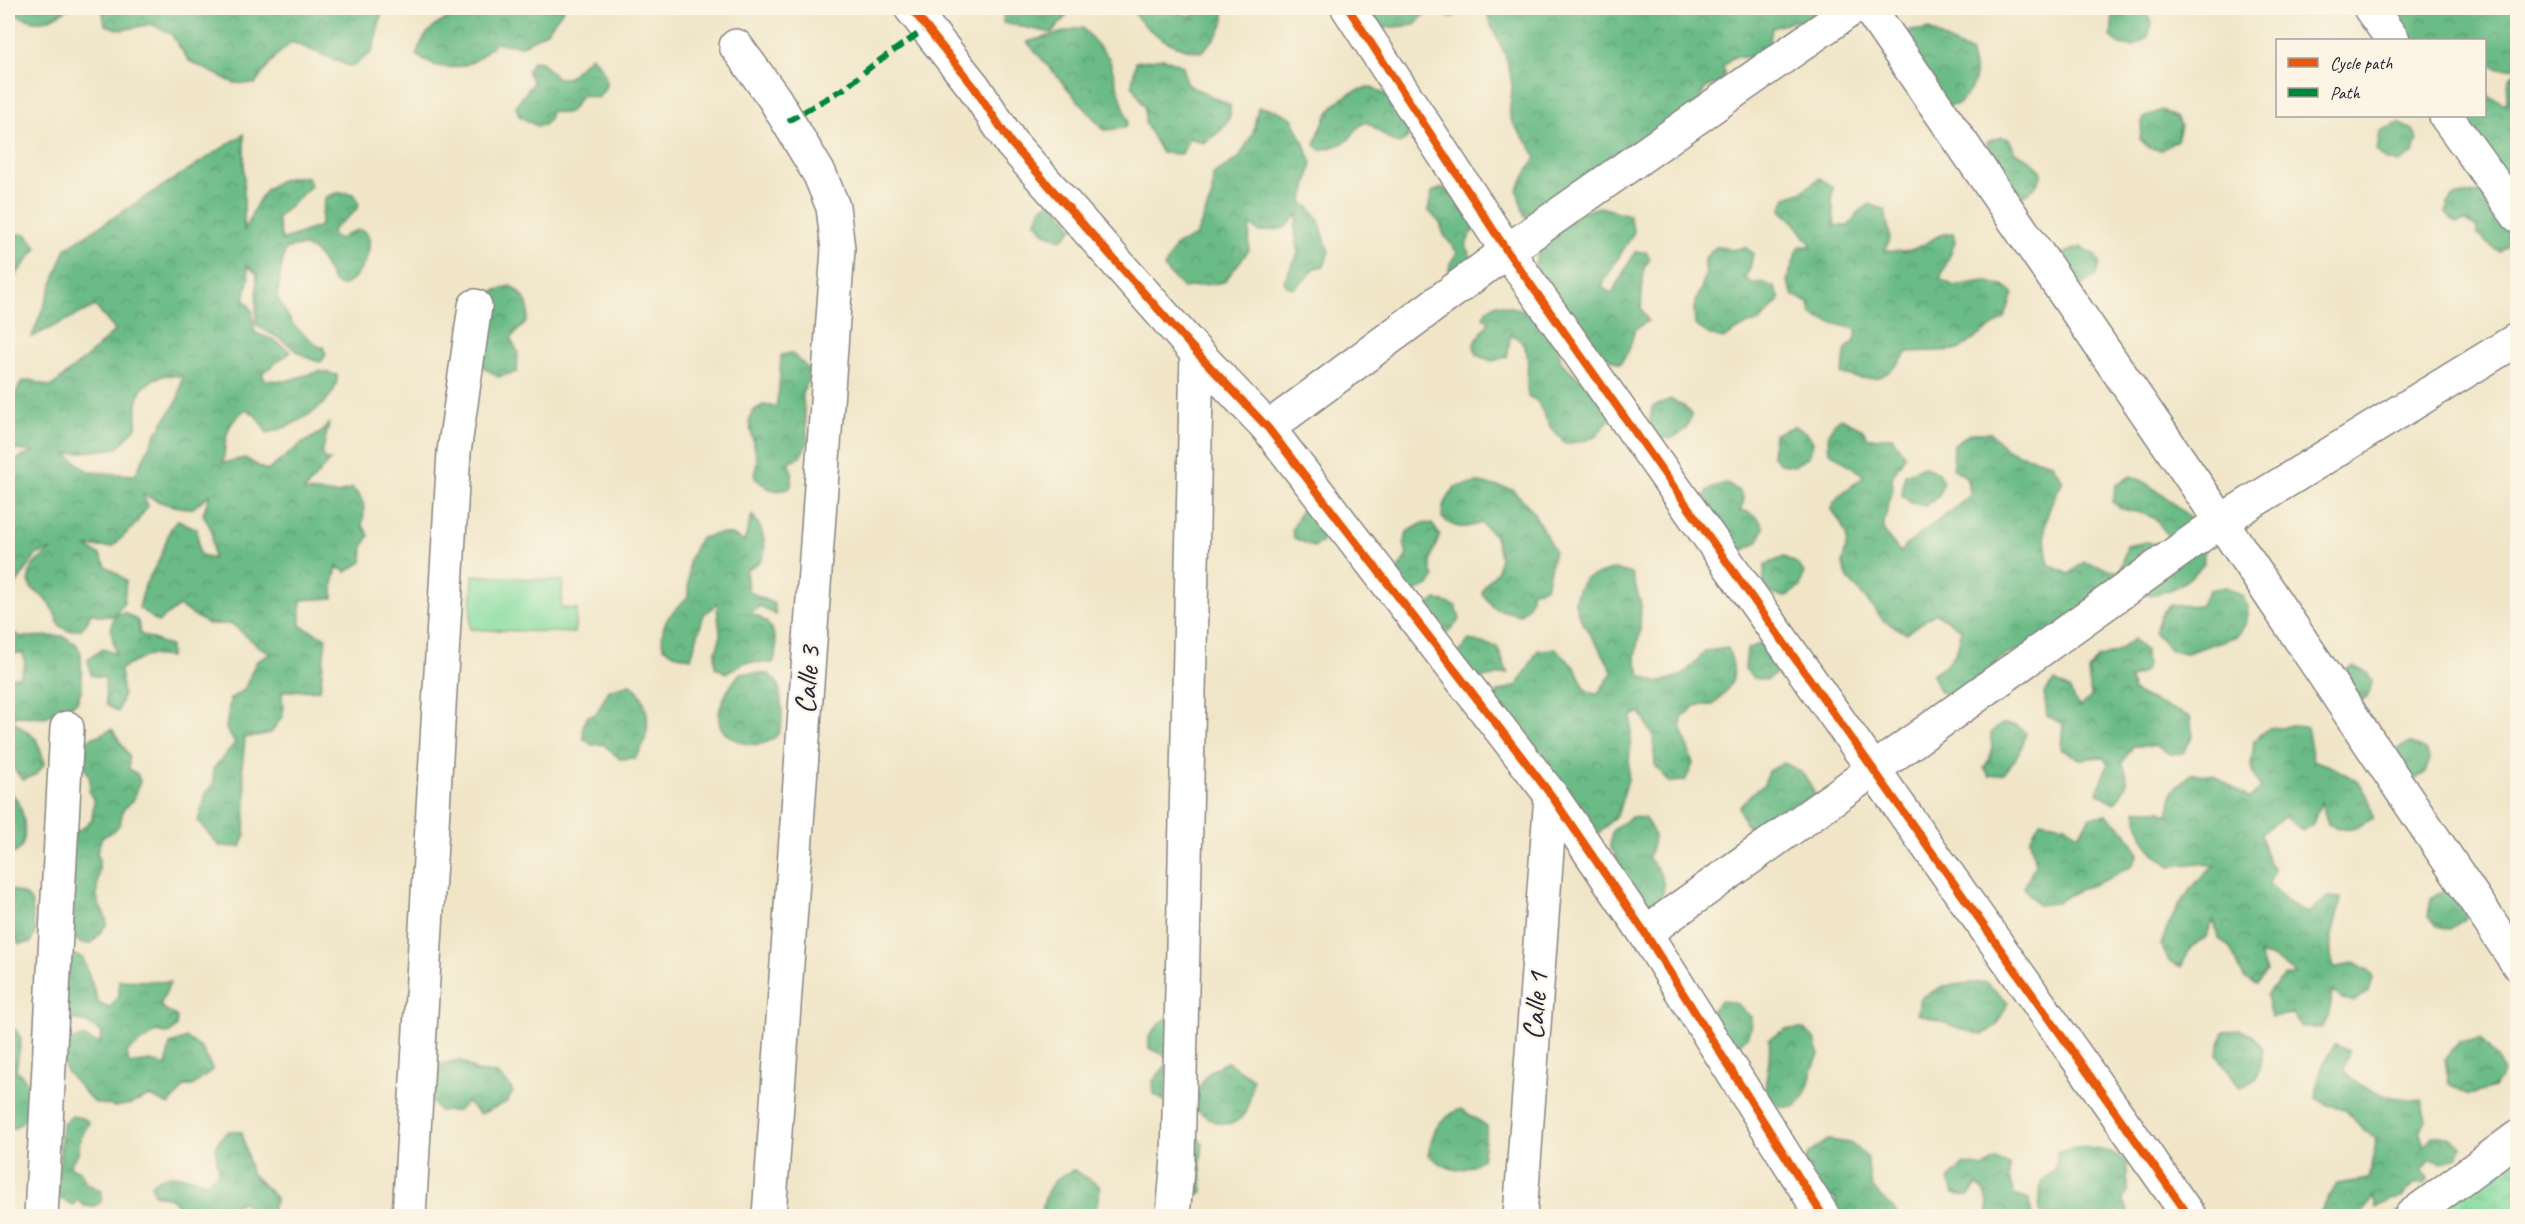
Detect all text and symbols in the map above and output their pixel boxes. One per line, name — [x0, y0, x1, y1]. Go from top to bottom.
legend — [2276, 39, 2486, 117]
text: Cycle path — [2330, 52, 2393, 74]
text: Path — [2330, 82, 2360, 104]
street label: Calle 3 — [786, 642, 828, 715]
street label: Calle 1 — [1514, 969, 1556, 1041]

